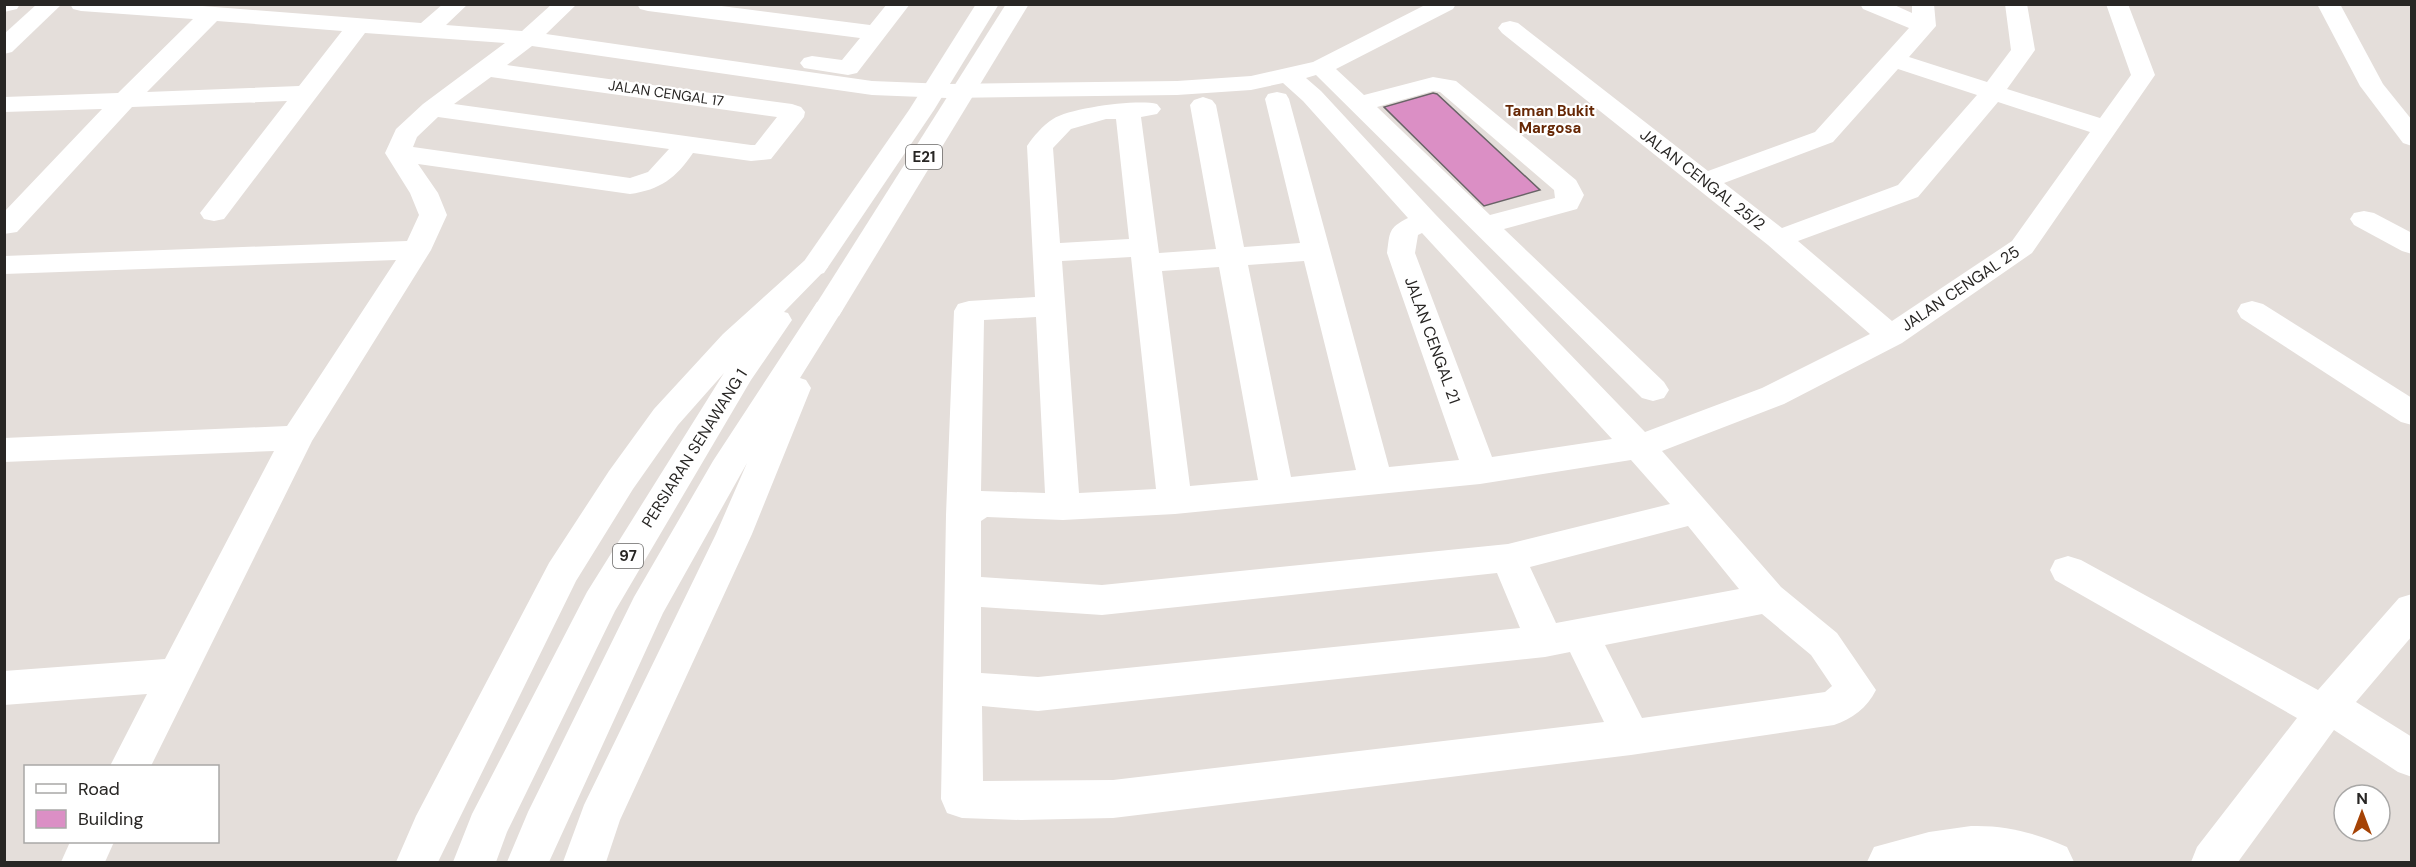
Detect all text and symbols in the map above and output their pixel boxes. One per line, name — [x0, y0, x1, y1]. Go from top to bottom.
street label: JALAN CENGAL 17 — [607, 76, 725, 110]
district label: Taman Bukit Margosa — [1505, 101, 1595, 138]
street label: JALAN CENGAL 25/2 — [1636, 124, 1770, 235]
road number: E21 — [906, 145, 942, 169]
street label: JALAN CENGAL 25 — [1897, 241, 2024, 336]
street label: JALAN CENGAL 21 — [1400, 274, 1465, 407]
street label: PERSIARAN SENAWANG 1 — [637, 365, 752, 532]
road number: 97 — [613, 544, 643, 568]
legend — [24, 765, 219, 843]
text: Road — [78, 777, 120, 801]
north arrow — [2332, 783, 2392, 843]
text: N — [2356, 788, 2368, 809]
text: Building — [78, 807, 143, 831]

